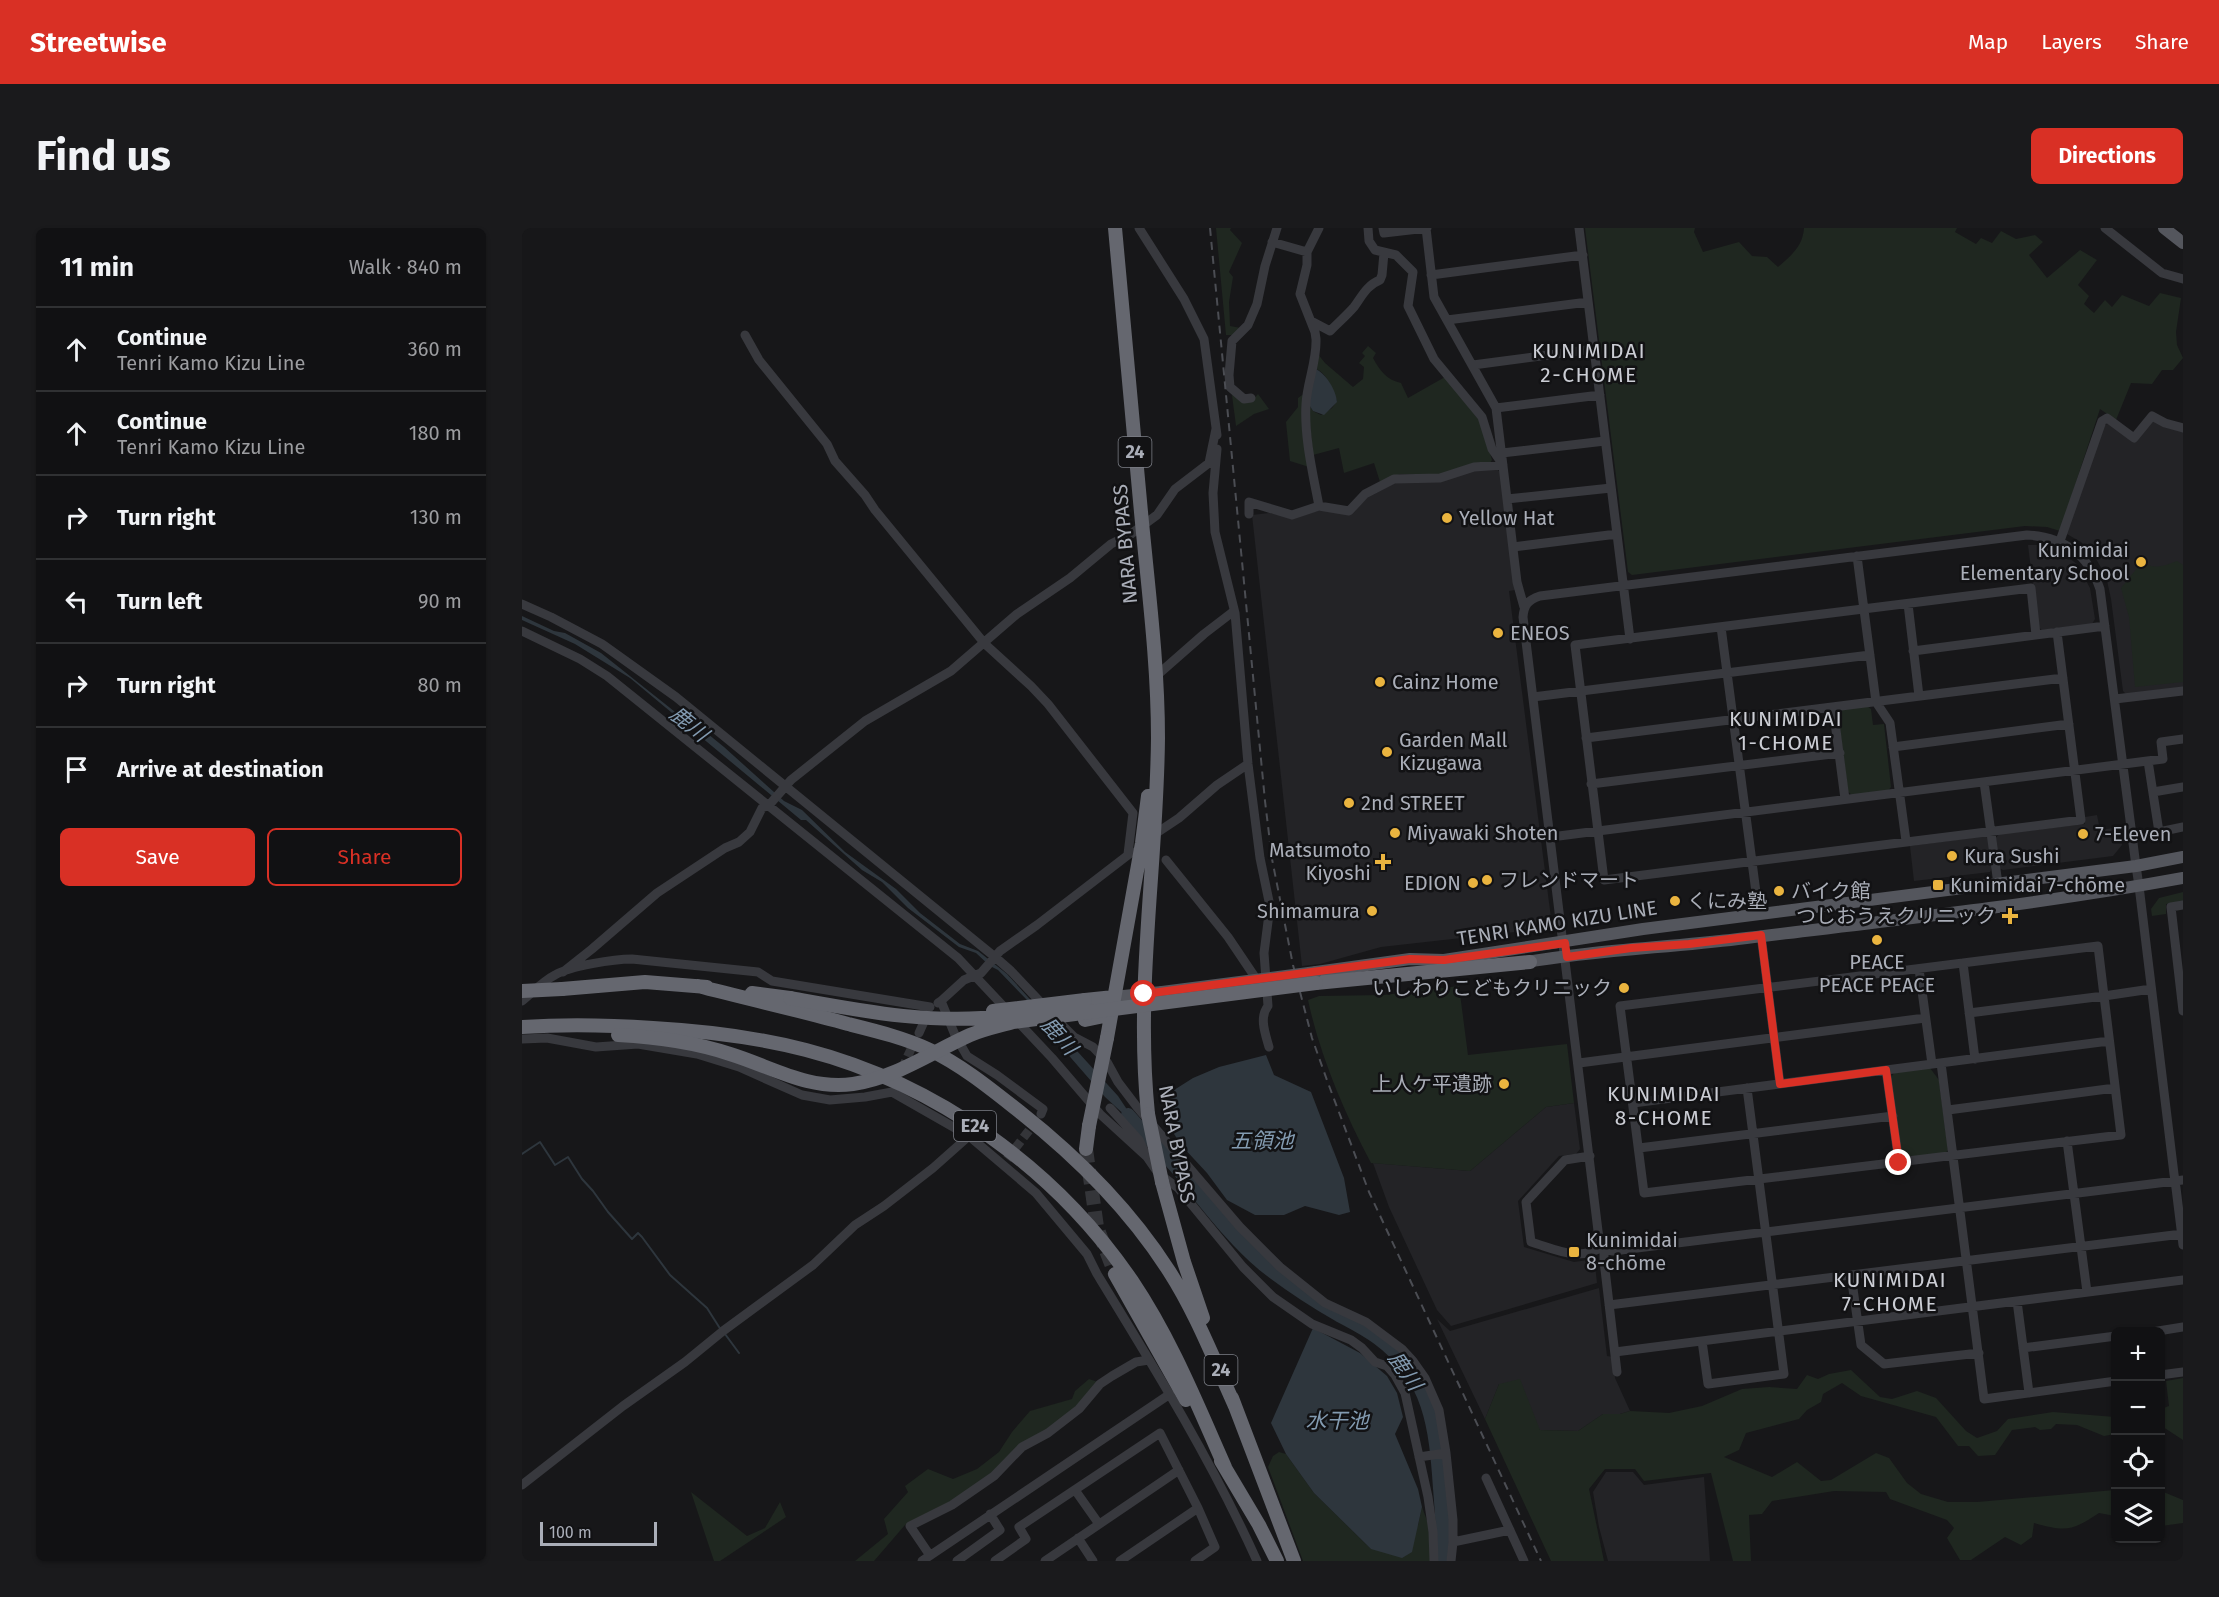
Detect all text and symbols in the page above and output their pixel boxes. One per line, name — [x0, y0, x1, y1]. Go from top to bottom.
text: Streetwise — [30, 26, 167, 59]
text: Map — [1968, 29, 2008, 55]
text: Layers — [2041, 29, 2102, 55]
text: Share — [2135, 29, 2189, 55]
button: Directions — [2031, 128, 2183, 184]
text: Find us — [36, 131, 171, 181]
text: 11 min — [60, 252, 134, 283]
text: Walk · 840 m — [349, 255, 462, 279]
text: Continue — [117, 324, 207, 351]
icon: ahead — [60, 333, 93, 366]
text: 360 m — [408, 337, 462, 361]
district label: KUNIMIDAI 2-CHOME — [1532, 338, 1646, 388]
text: Tenri Kamo Kizu Line — [117, 351, 305, 375]
text: Continue — [117, 408, 207, 435]
icon: ahead — [60, 417, 93, 450]
text: 180 m — [409, 421, 462, 445]
text: Tenri Kamo Kizu Line — [117, 435, 305, 459]
road number: 24 — [1118, 437, 1152, 467]
street label: NARA BYPASS — [1108, 483, 1142, 605]
icon: right — [60, 501, 93, 534]
text: Turn right — [117, 504, 216, 531]
text: 130 m — [410, 505, 462, 529]
place label: Yellow Hat — [1459, 506, 1555, 530]
marker: Yellow Hat — [1440, 511, 1454, 525]
place label: Kunimidai Elementary School — [1960, 538, 2129, 585]
marker: Kunimidai Elementary School — [2134, 555, 2148, 569]
icon: left — [60, 585, 93, 618]
text: Turn left — [117, 588, 202, 615]
text: 90 m — [418, 589, 462, 613]
place label: ENEOS — [1510, 621, 1570, 645]
marker: ENEOS — [1491, 626, 1505, 640]
icon: right — [60, 669, 93, 702]
place label: Cainz Home — [1392, 670, 1499, 694]
text: Turn right — [117, 672, 216, 699]
text: 80 m — [417, 673, 462, 697]
marker: Cainz Home — [1373, 675, 1387, 689]
water label: 鹿川 — [664, 701, 715, 749]
district label: KUNIMIDAI 1-CHOME — [1729, 706, 1843, 756]
place label: Garden Mall Kizugawa — [1399, 728, 1508, 775]
marker: Garden Mall Kizugawa — [1380, 745, 1394, 759]
icon: arrive — [60, 753, 93, 786]
text: Arrive at destination — [117, 756, 324, 783]
place label: 2nd STREET — [1361, 791, 1465, 815]
marker: 2nd STREET — [1342, 796, 1356, 810]
place label: Miyawaki Shoten — [1407, 821, 1559, 845]
place label: 7-Eleven — [2095, 822, 2171, 846]
marker: Miyawaki Shoten — [1388, 826, 1402, 840]
marker: 7-Eleven — [2076, 827, 2090, 841]
button: Save — [60, 828, 255, 886]
button: Share — [267, 828, 462, 886]
place label: Matsumoto Kiyoshi — [1269, 838, 1371, 885]
place label: Kura Sushi — [1964, 844, 2060, 868]
marker: Kura Sushi — [1945, 849, 1959, 863]
marker: Matsumoto Kiyoshi — [1376, 855, 1390, 869]
place label: フレンドマート — [1499, 868, 1639, 892]
place label: EDION — [1404, 871, 1461, 895]
marker: フレンドマート — [1480, 873, 1494, 887]
place label: Kunimidai 7-chōme — [1950, 873, 2125, 897]
marker: EDION — [1466, 876, 1480, 890]
marker: Kunimidai 7-chōme — [1931, 878, 1945, 892]
place label: バイク館 — [1791, 879, 1871, 903]
marker: バイク館 — [1772, 884, 1786, 898]
place label: くにみ塾 — [1687, 889, 1767, 913]
marker: くにみ塾 — [1668, 894, 1682, 908]
street label: TENRI KAMO KIZU LINE — [1455, 895, 1659, 951]
place label: Shimamura — [1257, 899, 1360, 923]
marker: Shimamura — [1365, 904, 1379, 918]
place label: つじおうえクリニック — [1796, 904, 1996, 928]
marker: つじおうえクリニック — [2001, 907, 2019, 925]
marker: PEACE PEACE PEACE — [1870, 933, 1884, 947]
place label: PEACE PEACE PEACE — [1819, 950, 1935, 997]
place label: いしわりこどもクリニック — [1372, 976, 1612, 1000]
route start — [1130, 980, 1156, 1006]
marker: いしわりこどもクリニック — [1617, 981, 1631, 995]
water label: 鹿川 — [1035, 1012, 1084, 1062]
place label: 上人ケ平遺跡 — [1372, 1072, 1492, 1096]
marker: 上人ケ平遺跡 — [1497, 1077, 1511, 1091]
district label: KUNIMIDAI 8-CHOME — [1607, 1081, 1721, 1131]
street label: NARA BYPASS — [1154, 1083, 1200, 1205]
road number: E24 — [954, 1111, 996, 1141]
water label: 五領池 — [1231, 1128, 1295, 1154]
route end — [1885, 1149, 1911, 1175]
place label: Kunimidai 8-chōme — [1586, 1228, 1678, 1275]
marker: Kunimidai 8-chōme — [1567, 1245, 1581, 1259]
district label: KUNIMIDAI 7-CHOME — [1833, 1267, 1947, 1317]
map controls — [2111, 1327, 2165, 1543]
button: + — [2111, 1327, 2165, 1381]
water label: 鹿川 — [1382, 1346, 1429, 1397]
road number: 24 — [1204, 1355, 1238, 1385]
button: − — [2111, 1381, 2165, 1435]
water label: 水干池 — [1306, 1408, 1370, 1434]
button: locate — [2111, 1435, 2165, 1489]
button: layers — [2111, 1489, 2165, 1543]
scale bar — [540, 1519, 657, 1546]
text: 100 m — [549, 1523, 592, 1542]

